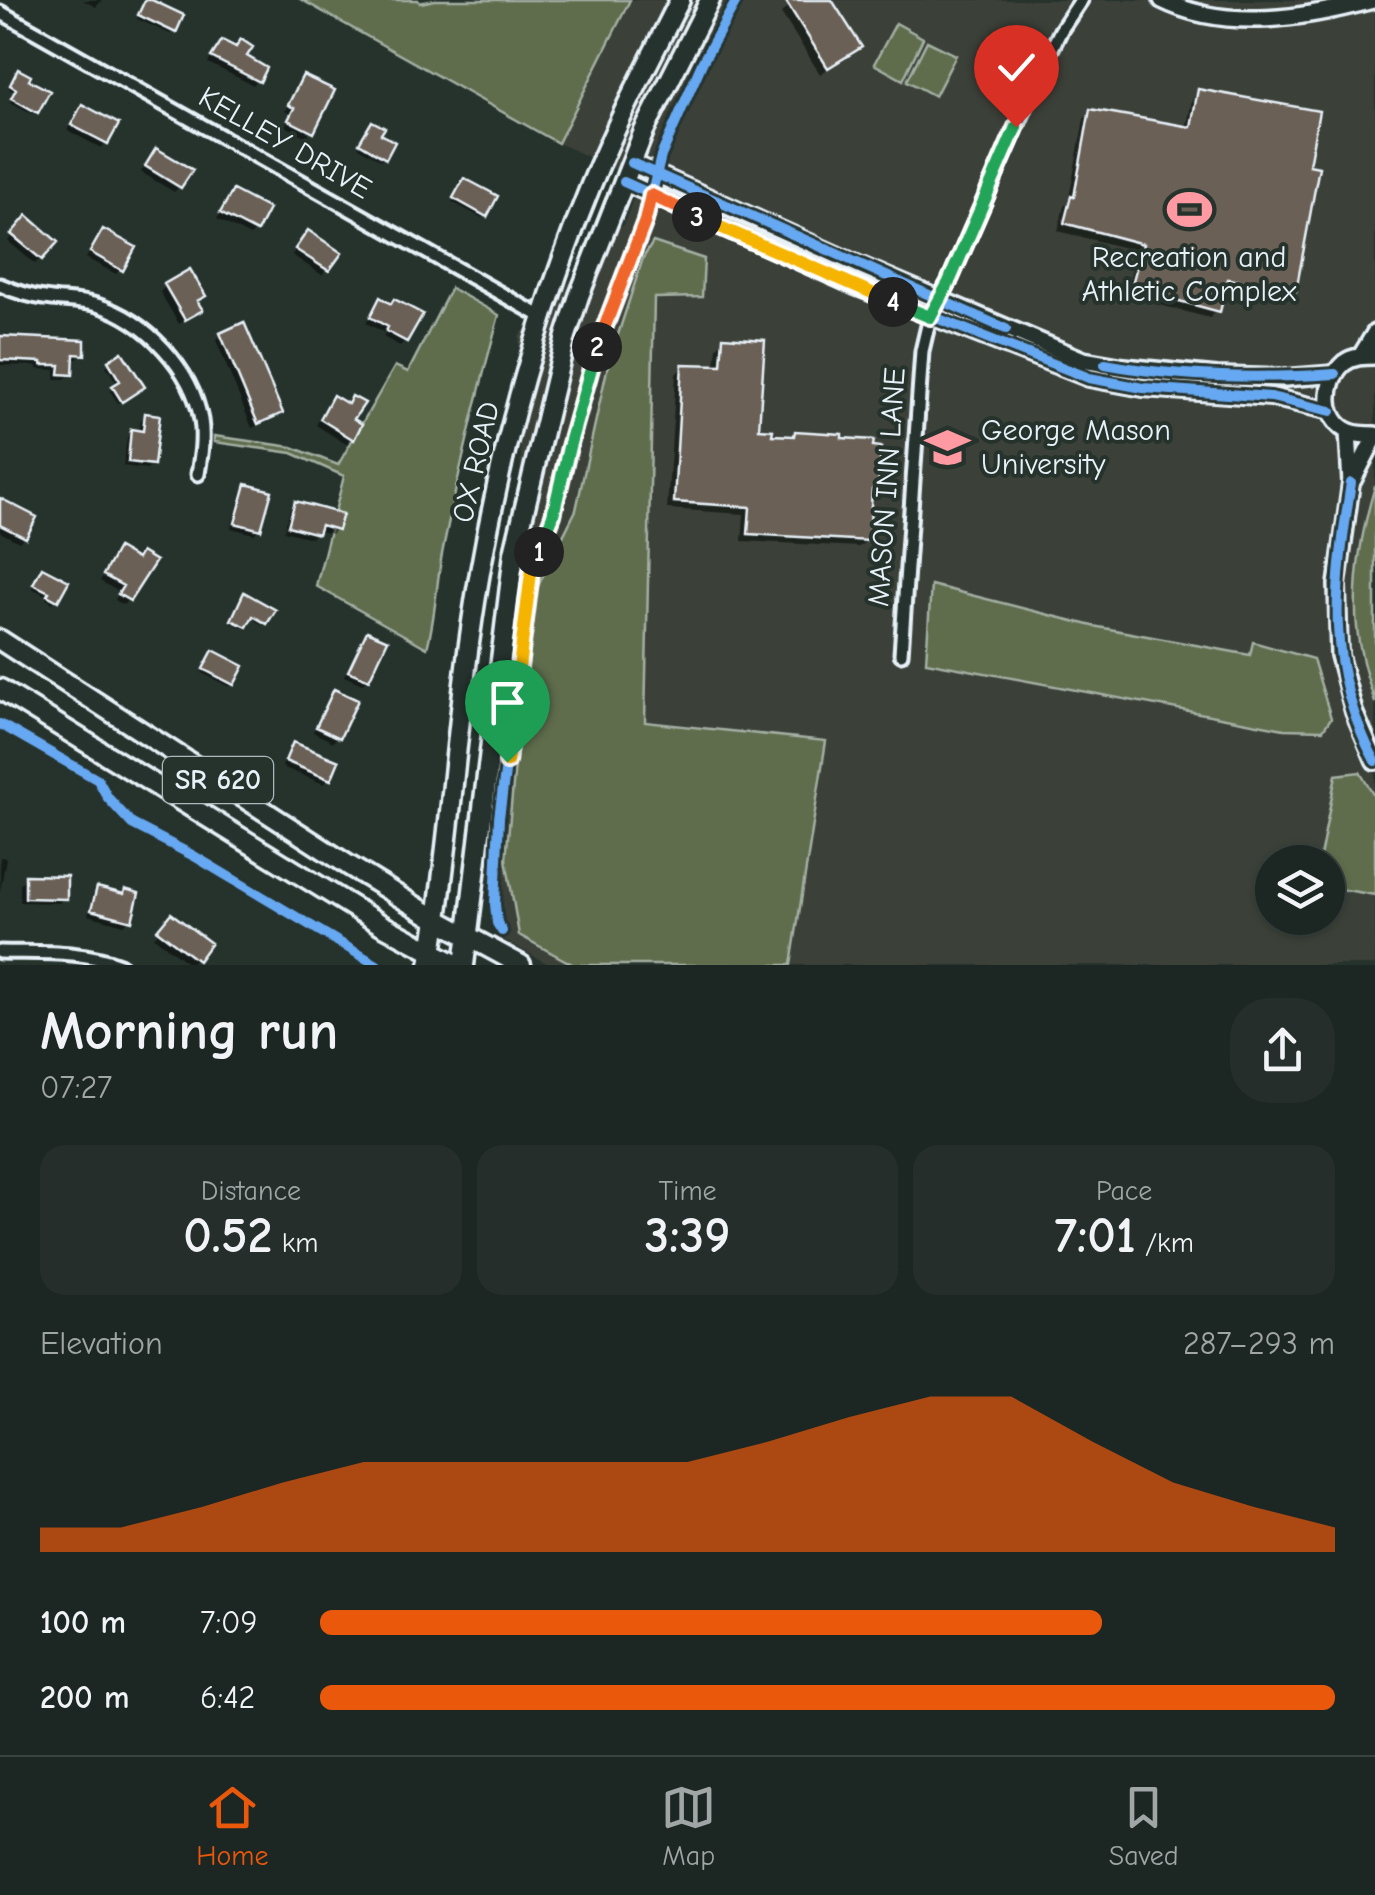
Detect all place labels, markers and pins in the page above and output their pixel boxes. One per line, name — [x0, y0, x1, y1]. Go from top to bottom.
pin — [974, 25, 1059, 128]
sports icon: Recreation and Athletic Complex — [1165, 186, 1213, 234]
pin: 3 — [672, 192, 722, 242]
place label: Recreation and Athletic Complex — [1082, 240, 1297, 309]
pin: 4 — [868, 277, 918, 327]
pin: 2 — [572, 322, 622, 372]
place label: George Mason University — [981, 413, 1171, 482]
school or university icon: George Mason University — [924, 423, 972, 471]
pin: 1 — [514, 527, 564, 577]
pin — [465, 660, 550, 763]

